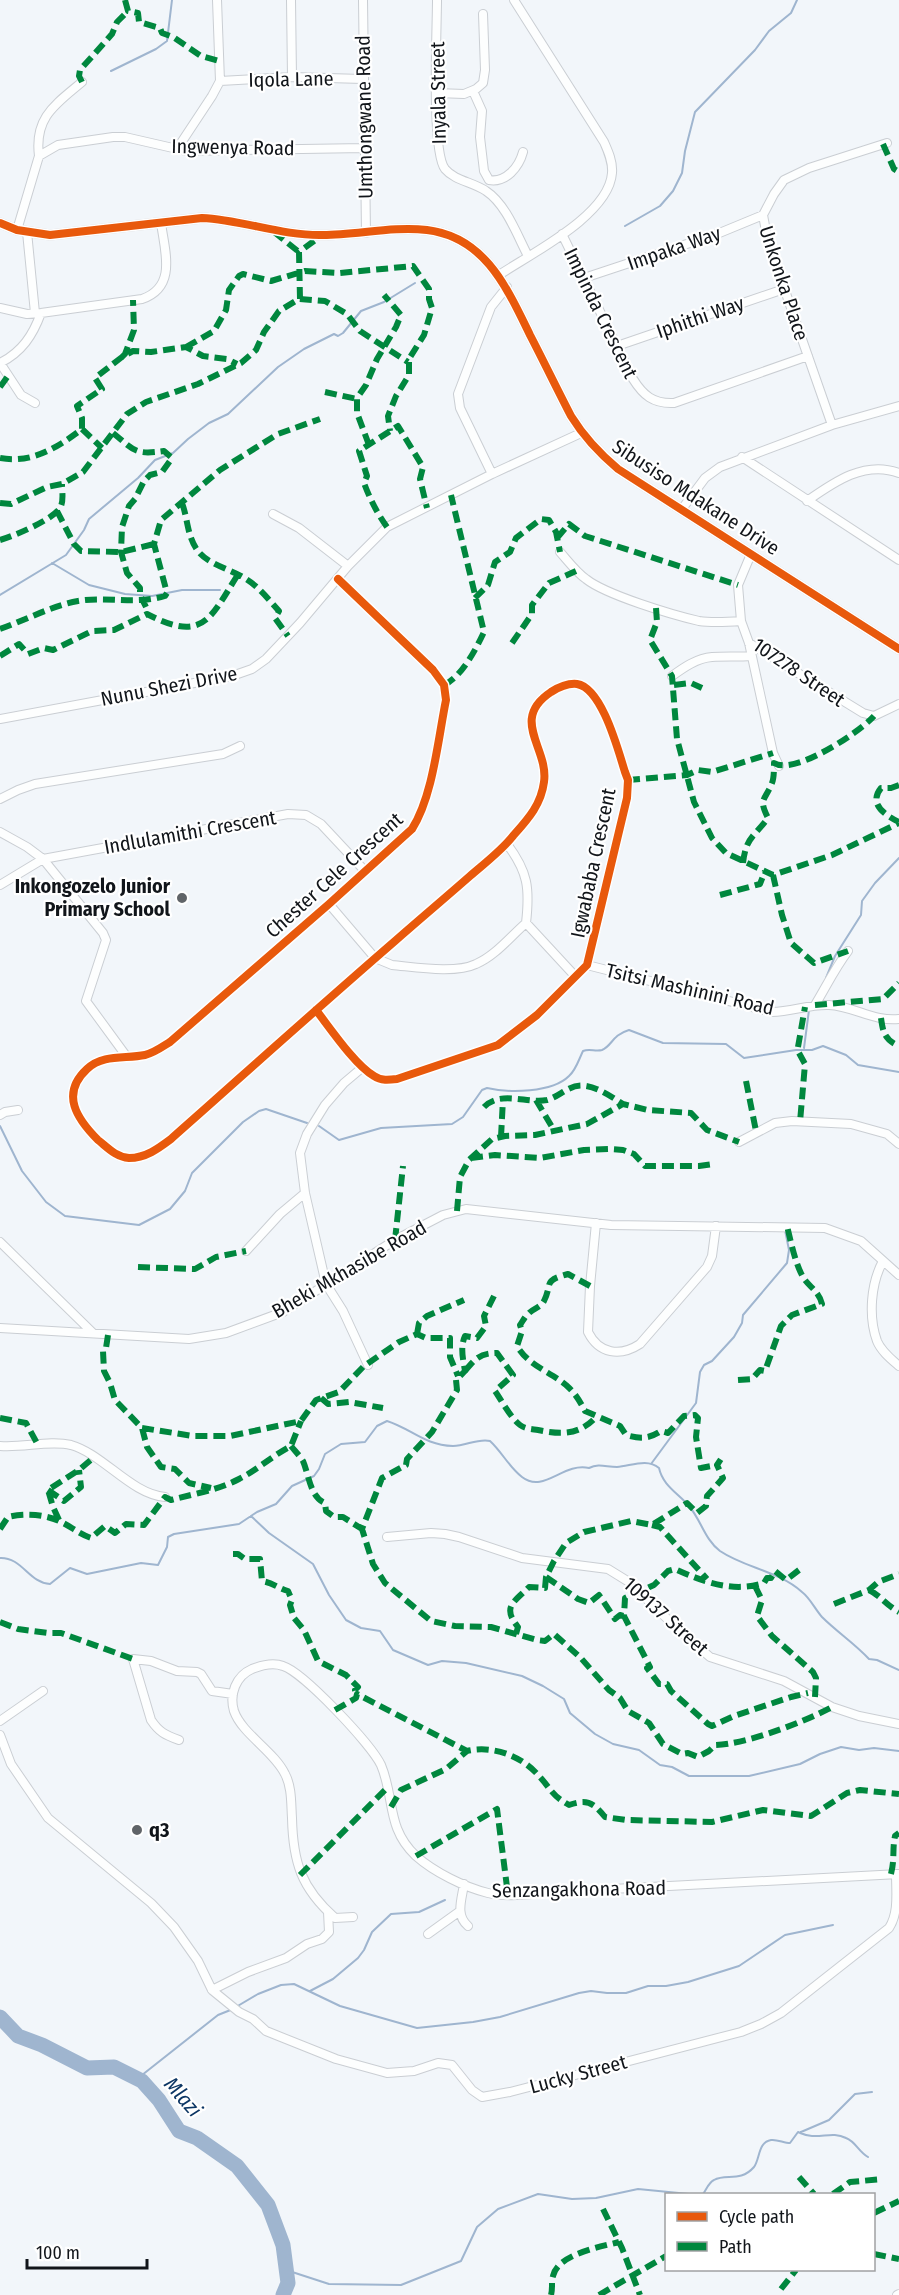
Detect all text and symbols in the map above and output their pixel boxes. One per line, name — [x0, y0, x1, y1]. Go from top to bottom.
street label: Umthongwane Road — [351, 35, 377, 199]
street label: Inyala Street — [425, 41, 451, 145]
street label: Iqola Lane — [248, 66, 334, 92]
street label: Ingwenya Road — [171, 134, 295, 160]
street label: Impaka Way — [624, 221, 724, 275]
street label: Unkonka Place — [754, 223, 814, 343]
street label: Impinda Crescent — [559, 244, 643, 382]
street label: Iphithi Way — [653, 291, 747, 343]
street label: Sibusiso Mdakane Drive — [608, 434, 784, 560]
street label: 107278 Street — [748, 632, 850, 712]
street label: Nunu Shezi Drive — [99, 661, 239, 711]
street label: Igwababa Crescent — [565, 786, 621, 940]
street label: Indlulamithi Crescent — [102, 805, 278, 859]
street label: Chester Cele Crescent — [261, 807, 408, 943]
place label: Inkongozelo Junior Primary School — [15, 874, 171, 921]
marker: Inkongozelo Junior Primary School — [175, 891, 189, 905]
street label: Tsitsi Mashinini Road — [604, 958, 776, 1020]
street label: Bheki Mkhasibe Road — [267, 1215, 431, 1323]
street label: 109137 Street — [619, 1572, 714, 1661]
place label: q3 — [149, 1818, 169, 1842]
marker: q3 — [130, 1823, 144, 1837]
street label: Senzangakhona Road — [492, 1875, 666, 1903]
street label: Lucky Street — [527, 2049, 630, 2098]
water label: Mlazi — [159, 2072, 208, 2123]
legend — [665, 2193, 875, 2271]
text: Cycle path — [719, 2206, 794, 2228]
scale bar — [27, 2232, 147, 2270]
text: Path — [719, 2236, 752, 2258]
text: 100 m — [36, 2242, 80, 2264]

